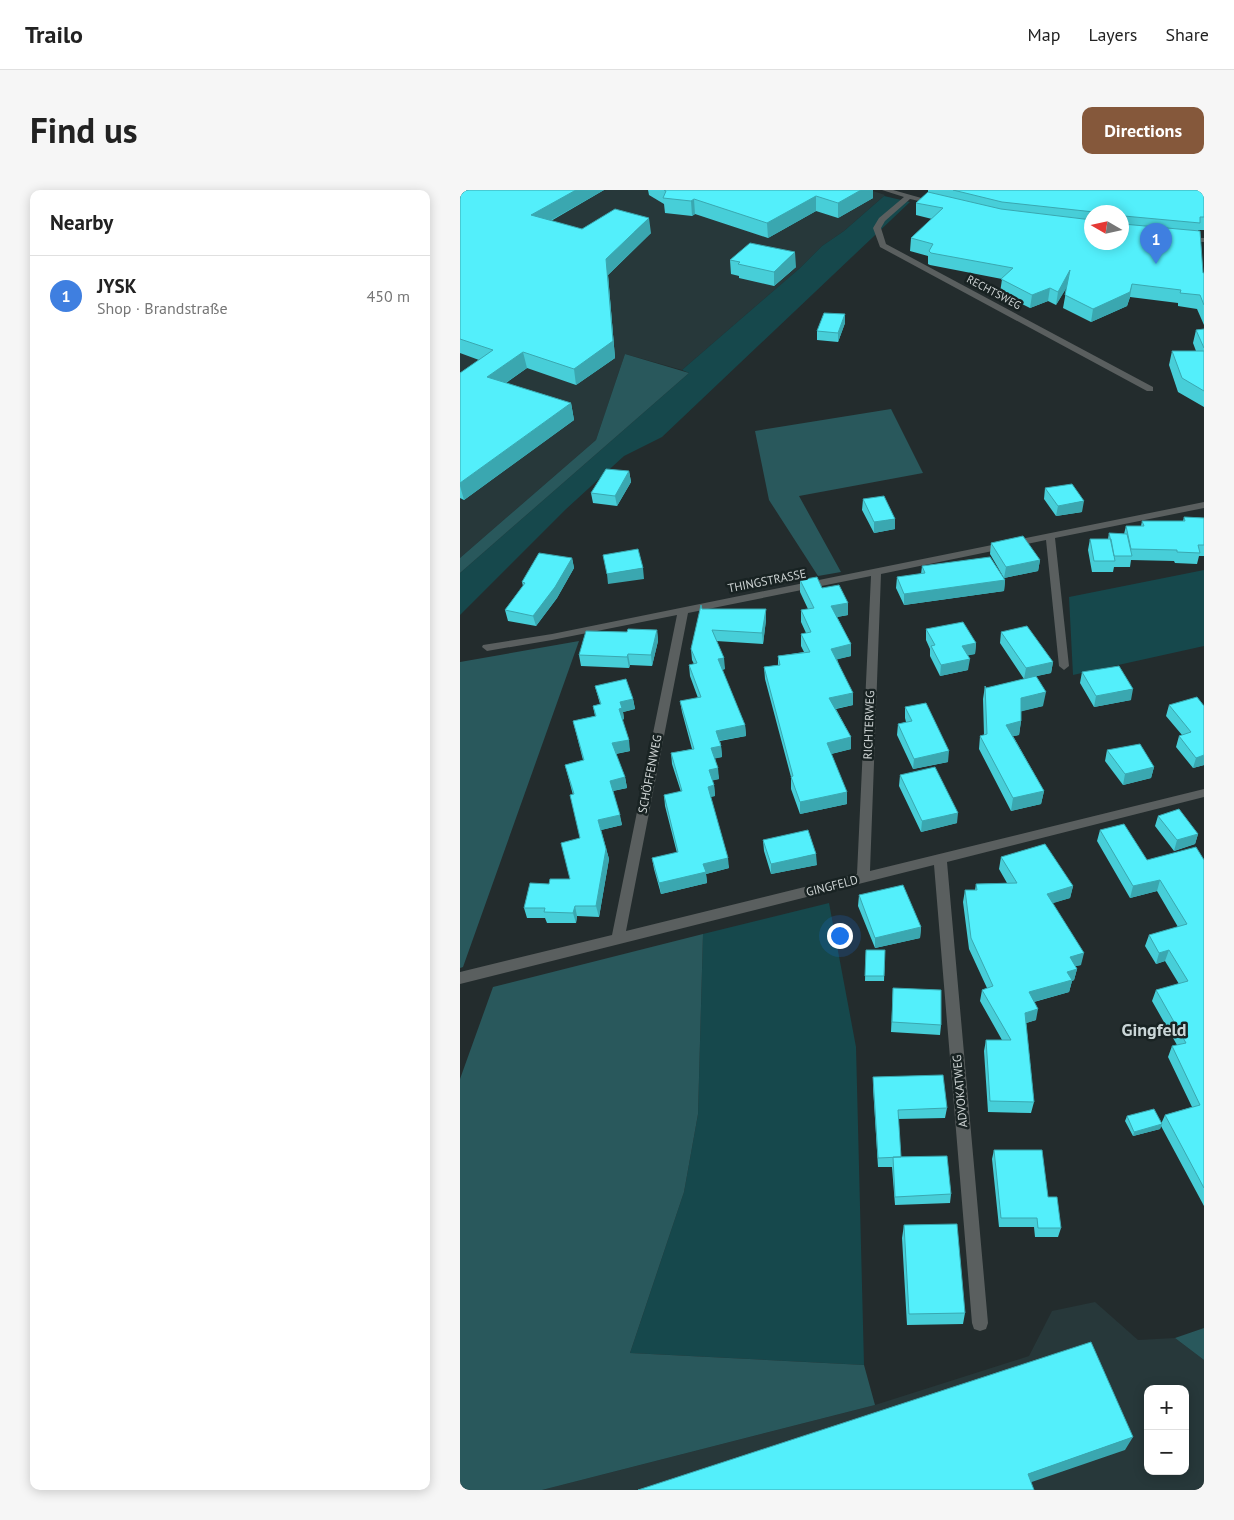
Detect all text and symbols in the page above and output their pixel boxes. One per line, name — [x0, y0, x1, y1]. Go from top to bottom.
text: Trailo — [25, 19, 83, 50]
text: Map — [1028, 23, 1060, 46]
text: Layers — [1088, 23, 1137, 46]
text: Share — [1165, 23, 1209, 46]
text: Find us — [30, 107, 138, 153]
button: Directions — [1082, 107, 1204, 154]
north arrow — [1084, 205, 1129, 250]
text: Nearby — [50, 209, 113, 236]
pin: 1 — [1140, 223, 1172, 264]
street label: RECHTSWEG — [964, 272, 1024, 312]
text: JYSK — [97, 274, 136, 298]
text: 1 — [61, 286, 71, 306]
text: 450 m — [367, 286, 410, 306]
text: Shop · Brandstraße — [97, 298, 228, 318]
street label: THINGSTRASSE — [726, 566, 807, 595]
street label: RICHTERWEG — [860, 690, 877, 760]
street label: SCHÖFFENWEG — [635, 733, 665, 815]
street label: GINGFELD — [804, 872, 860, 899]
your location — [827, 923, 853, 949]
district label: Gingfeld — [1121, 1018, 1187, 1041]
street label: ADVOKATWEG — [949, 1054, 970, 1128]
map controls — [1144, 1385, 1189, 1475]
button: + — [1144, 1385, 1189, 1430]
button: − — [1144, 1430, 1189, 1475]

